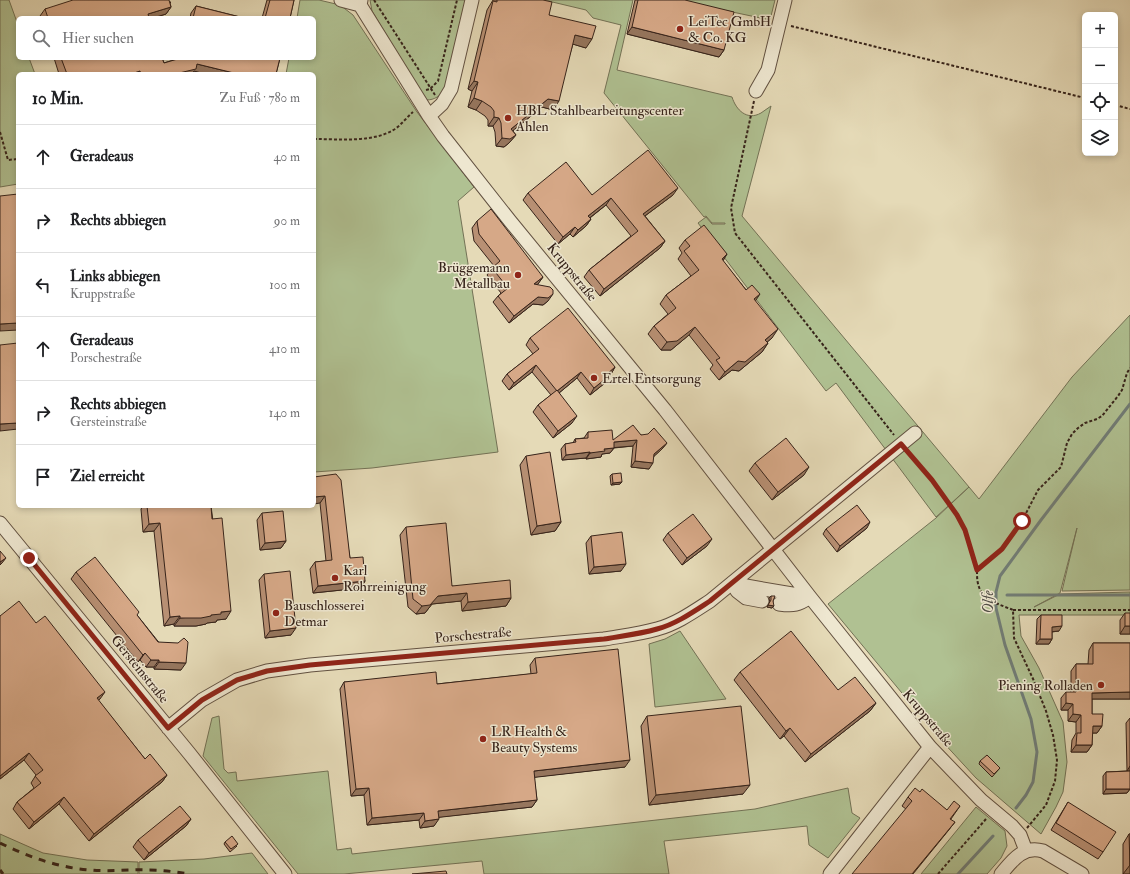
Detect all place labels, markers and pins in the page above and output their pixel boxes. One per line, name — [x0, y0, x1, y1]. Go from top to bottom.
place label: LeiTec GmbH & Co. KG — [688, 13, 771, 46]
marker: LeiTec GmbH & Co. KG — [675, 24, 685, 34]
place label: HBL Stahlbearbeitungscenter Ahlen — [515, 102, 684, 135]
marker: HBL Stahlbearbeitungscenter Ahlen — [503, 113, 513, 123]
place label: Brüggemann Metallbau — [438, 259, 510, 292]
marker: Brüggemann Metallbau — [513, 270, 523, 280]
place label: Ertel Entsorgung — [602, 370, 702, 387]
marker: Ertel Entsorgung — [589, 373, 599, 383]
place label: Karl Rohrreinigung — [343, 562, 427, 595]
marker: Karl Rohrreinigung — [330, 573, 340, 583]
place label: Bauschlosserei Detmar — [284, 597, 365, 630]
marker: Bauschlosserei Detmar — [271, 608, 281, 618]
place label: Piening Rolladen — [998, 677, 1093, 694]
marker: Piening Rolladen — [1096, 680, 1106, 690]
place label: LR Health & Beauty Systems — [491, 723, 578, 757]
marker: LR Health & Beauty Systems — [478, 734, 488, 744]

